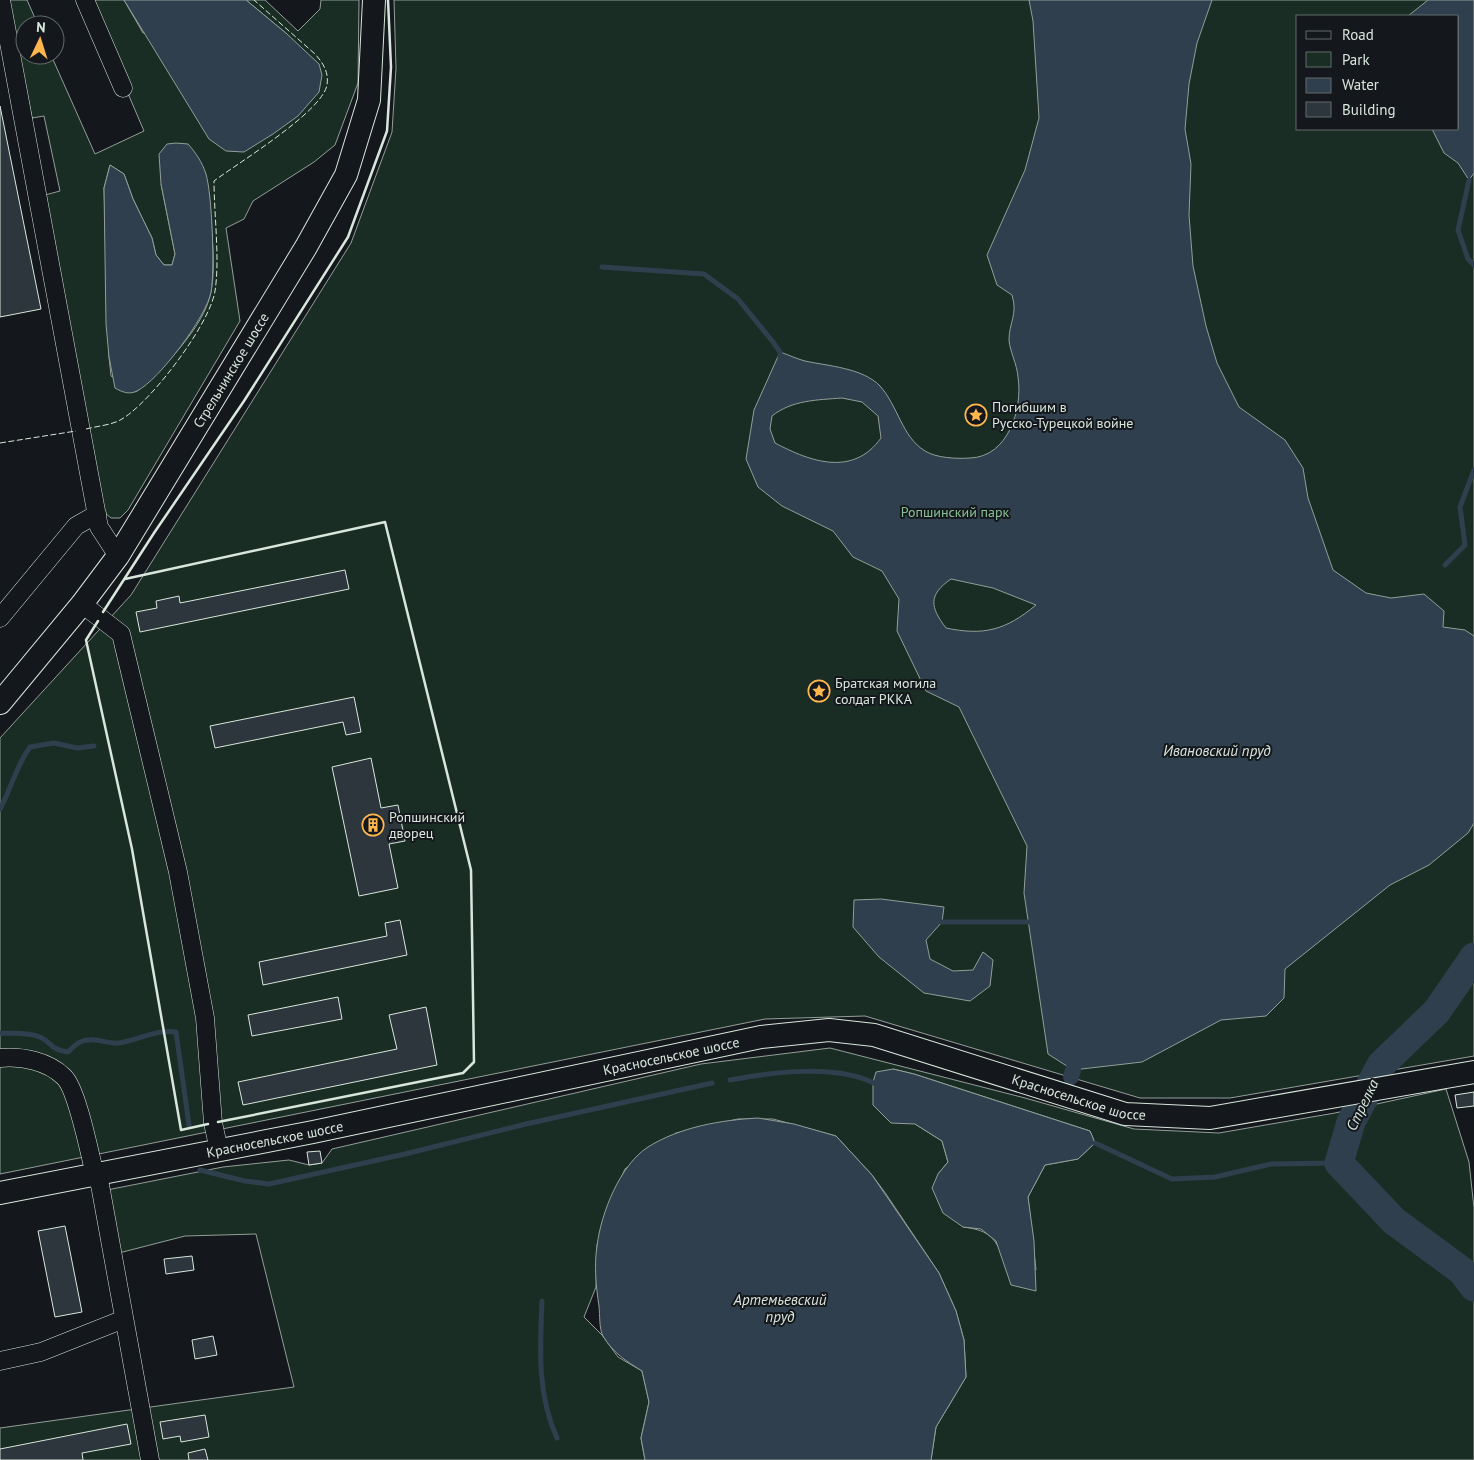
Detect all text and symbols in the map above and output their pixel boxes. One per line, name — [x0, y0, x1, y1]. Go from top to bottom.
north arrow — [15, 15, 65, 65]
legend — [1296, 15, 1459, 130]
text: N — [36, 18, 46, 36]
text: Road — [1342, 25, 1374, 44]
text: Park — [1342, 50, 1370, 69]
text: Water — [1342, 75, 1379, 94]
text: Building — [1342, 100, 1396, 119]
street label: Стрельнинское шоссе — [189, 309, 273, 431]
place label: Погибшим в Русско-Турецкой войне — [992, 398, 1133, 432]
place icon: Погибшим в Русско-Турецкой войне — [964, 403, 988, 427]
park label: Ропшинский парк — [901, 503, 1010, 521]
place label: Братская могила солдат РККА — [835, 674, 936, 708]
place icon: Братская могила солдат РККА — [807, 679, 831, 703]
water label: Ивановский пруд — [1163, 741, 1271, 760]
place label: Ропшинский дворец — [389, 808, 465, 842]
building icon: Ропшинский дворец — [361, 813, 385, 837]
street label: Красносельское шоссе — [601, 1033, 741, 1079]
street label: Красносельское шоссе — [1010, 1070, 1146, 1124]
water label: Стрелка — [1341, 1076, 1383, 1134]
street label: Красносельское шоссе — [205, 1117, 345, 1162]
water label: Артемьевский пруд — [733, 1290, 827, 1326]

